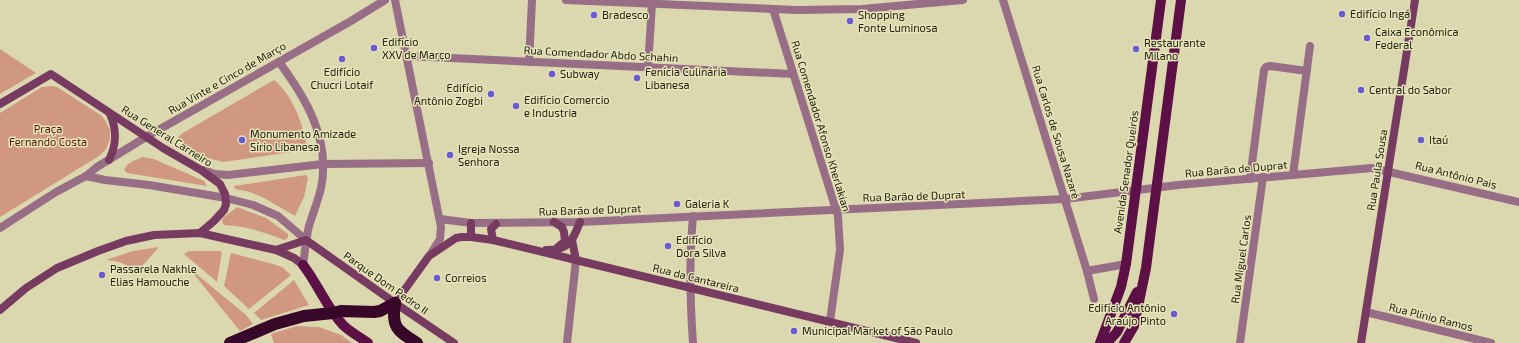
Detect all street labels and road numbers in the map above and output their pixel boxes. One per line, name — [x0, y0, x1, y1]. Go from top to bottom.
street label: Rua Vinte e Cinco de Março — [166, 39, 288, 117]
street label: Rua Comendador Afonso Kherlakian — [789, 39, 854, 213]
street label: Rua Comendador Abdo Schahin — [523, 43, 679, 64]
street label: Rua Carlos de Sousa Nazaré — [1030, 64, 1083, 200]
street label: Rua General Carneiro — [119, 102, 215, 169]
street label: Avenida Senador Queirós — [1110, 109, 1142, 235]
street label: Rua Paula Sousa — [1364, 128, 1389, 212]
street label: Rua Barão de Duprat — [1184, 158, 1288, 179]
street label: Rua Antônio Pais — [1414, 158, 1499, 191]
street label: Rua Barão de Duprat — [862, 187, 966, 204]
street label: Rua Barão de Duprat — [538, 201, 642, 218]
street label: Rua Miguel Carlos — [1228, 213, 1253, 304]
street label: Parque Dom Pedro II — [341, 248, 431, 317]
street label: Rua da Cantareira — [652, 260, 741, 295]
street label: Rua Plínio Ramos — [1388, 300, 1475, 333]

